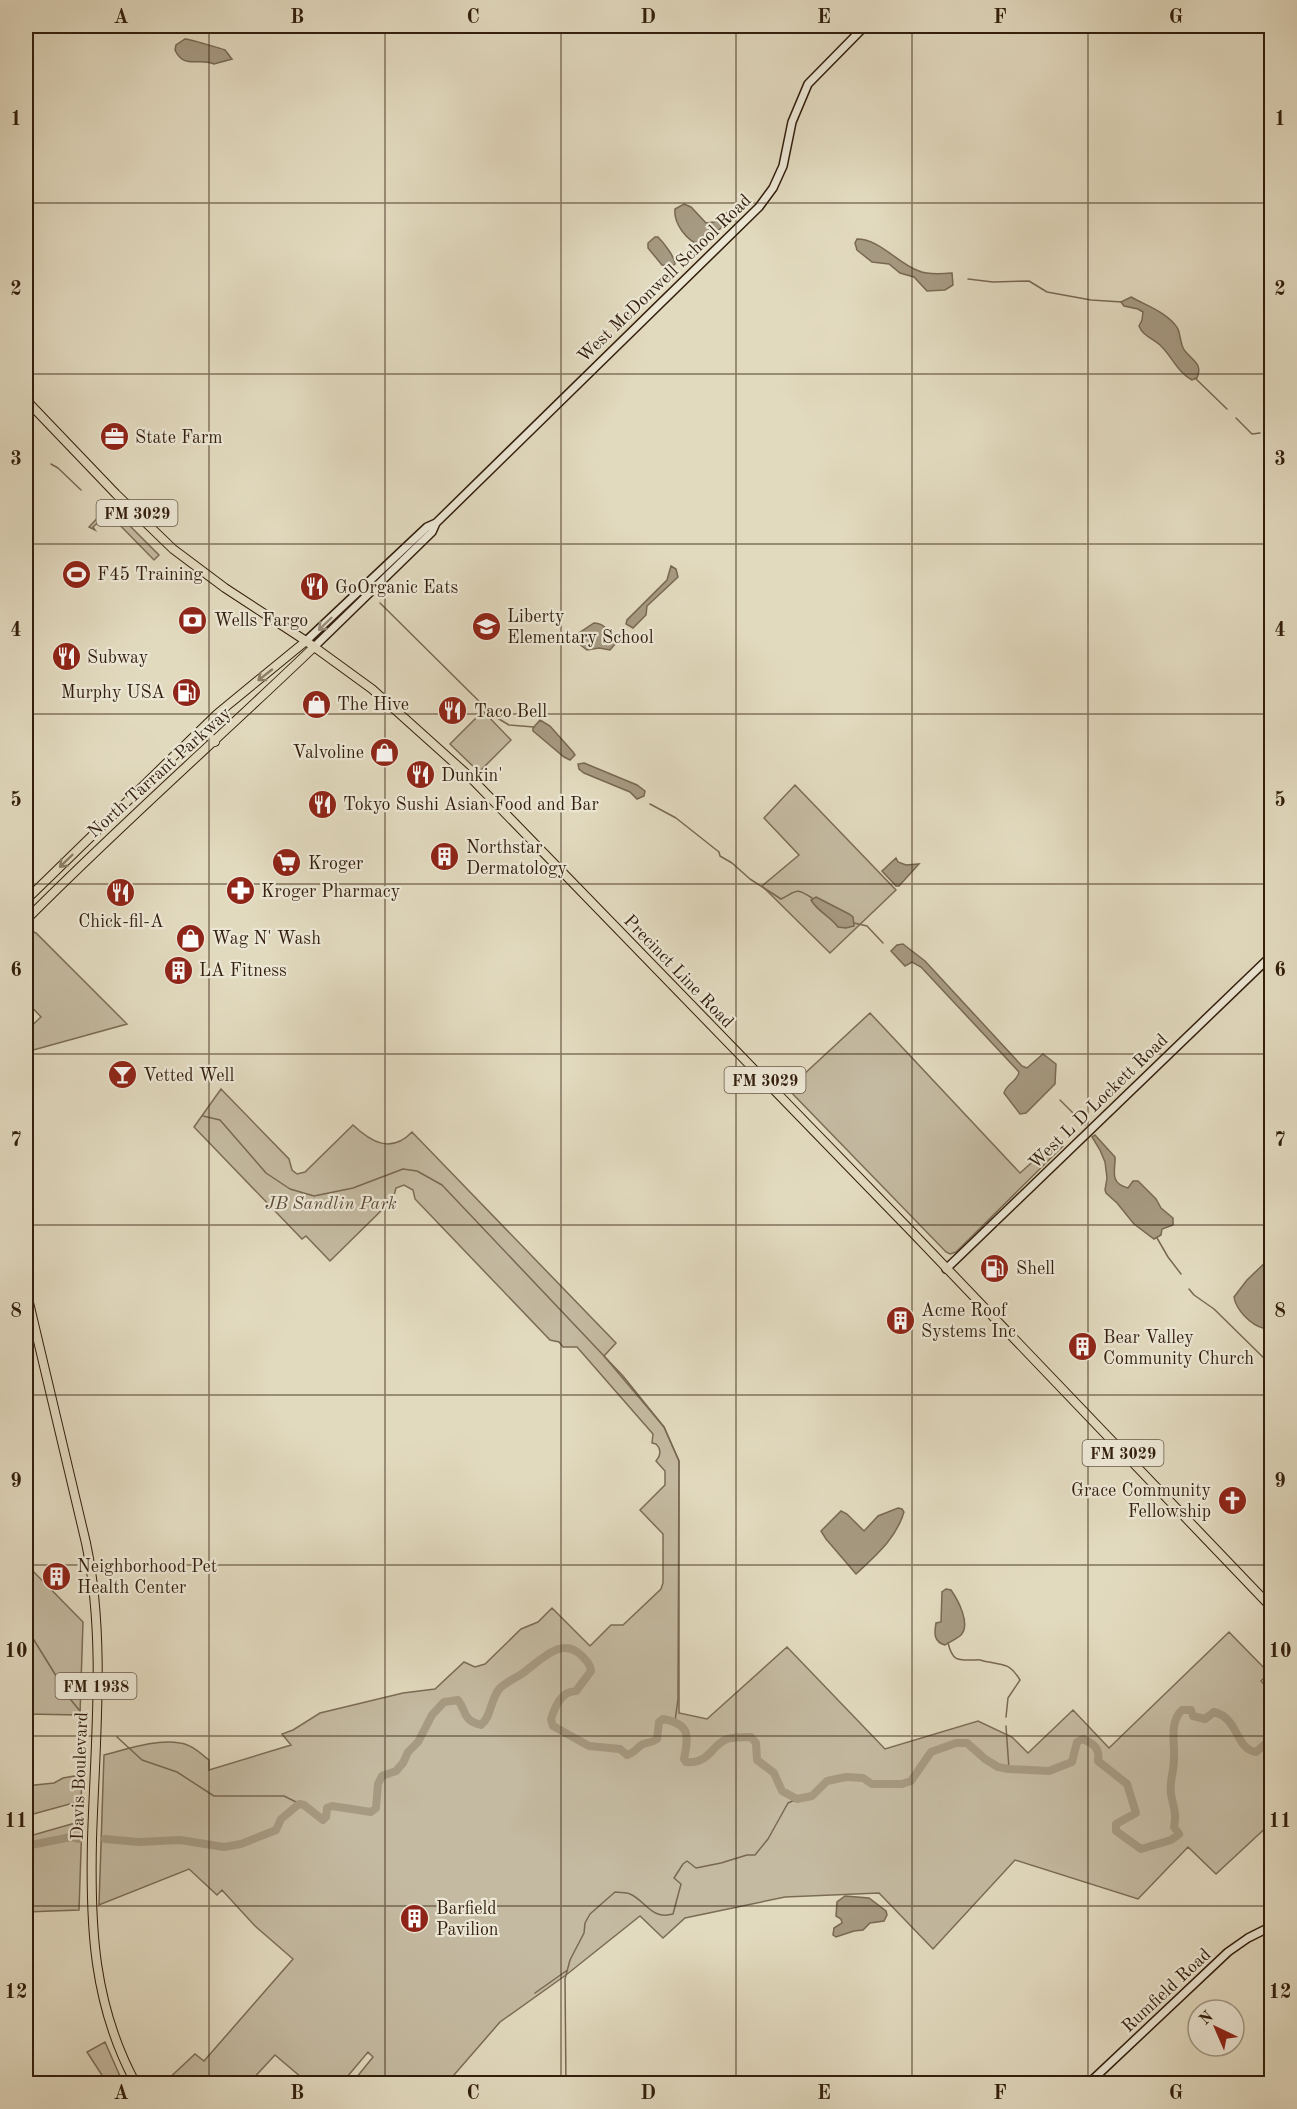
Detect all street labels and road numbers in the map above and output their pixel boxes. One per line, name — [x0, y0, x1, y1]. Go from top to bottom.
street label: West McDonwell School Road — [575, 191, 755, 366]
road number: FM 3029 — [96, 500, 178, 526]
street label: North Tarrant Parkway — [85, 704, 235, 841]
street label: Precinct Line Road — [620, 912, 737, 1032]
street label: West L D Lockett Road — [1026, 1031, 1172, 1173]
road number: FM 3029 — [724, 1067, 806, 1093]
road number: FM 3029 — [1082, 1440, 1164, 1466]
road number: FM 1938 — [56, 1673, 136, 1699]
street label: Davis Boulevard — [69, 1712, 91, 1840]
street label: Rumfield Road — [1119, 1945, 1215, 2036]

